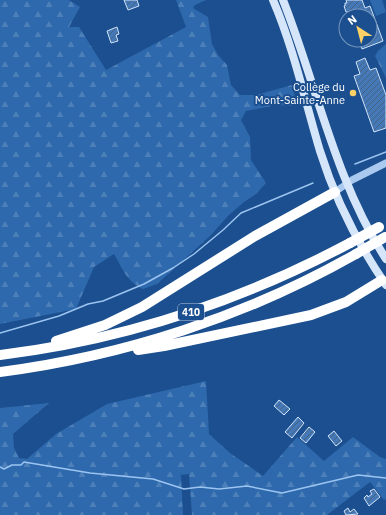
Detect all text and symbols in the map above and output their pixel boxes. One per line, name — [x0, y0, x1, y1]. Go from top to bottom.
north arrow — [338, 8, 378, 48]
text: N — [345, 12, 359, 28]
place label: Collège du Mont-Sainte-Anne — [255, 80, 345, 107]
marker: Collège du Mont-Sainte-Anne — [348, 88, 358, 98]
road number: 410 — [178, 304, 204, 320]

